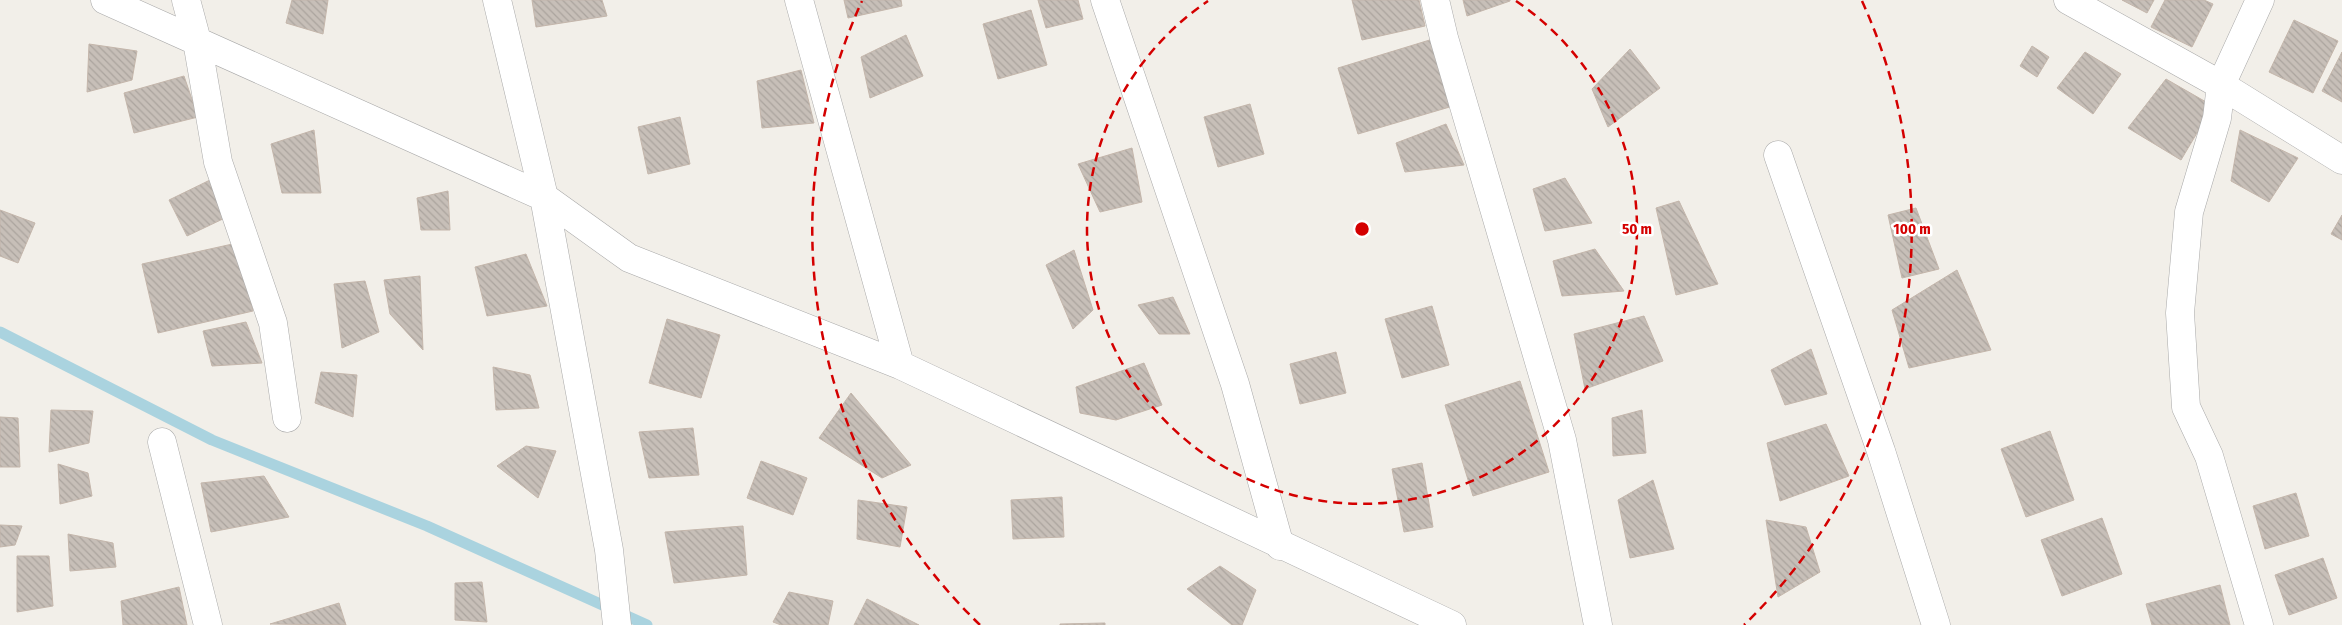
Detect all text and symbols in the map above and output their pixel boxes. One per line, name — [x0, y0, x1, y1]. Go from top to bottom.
centre of rings — [1353, 220, 1371, 238]
text: 50 m — [1622, 220, 1652, 238]
text: 100 m — [1893, 220, 1931, 238]

